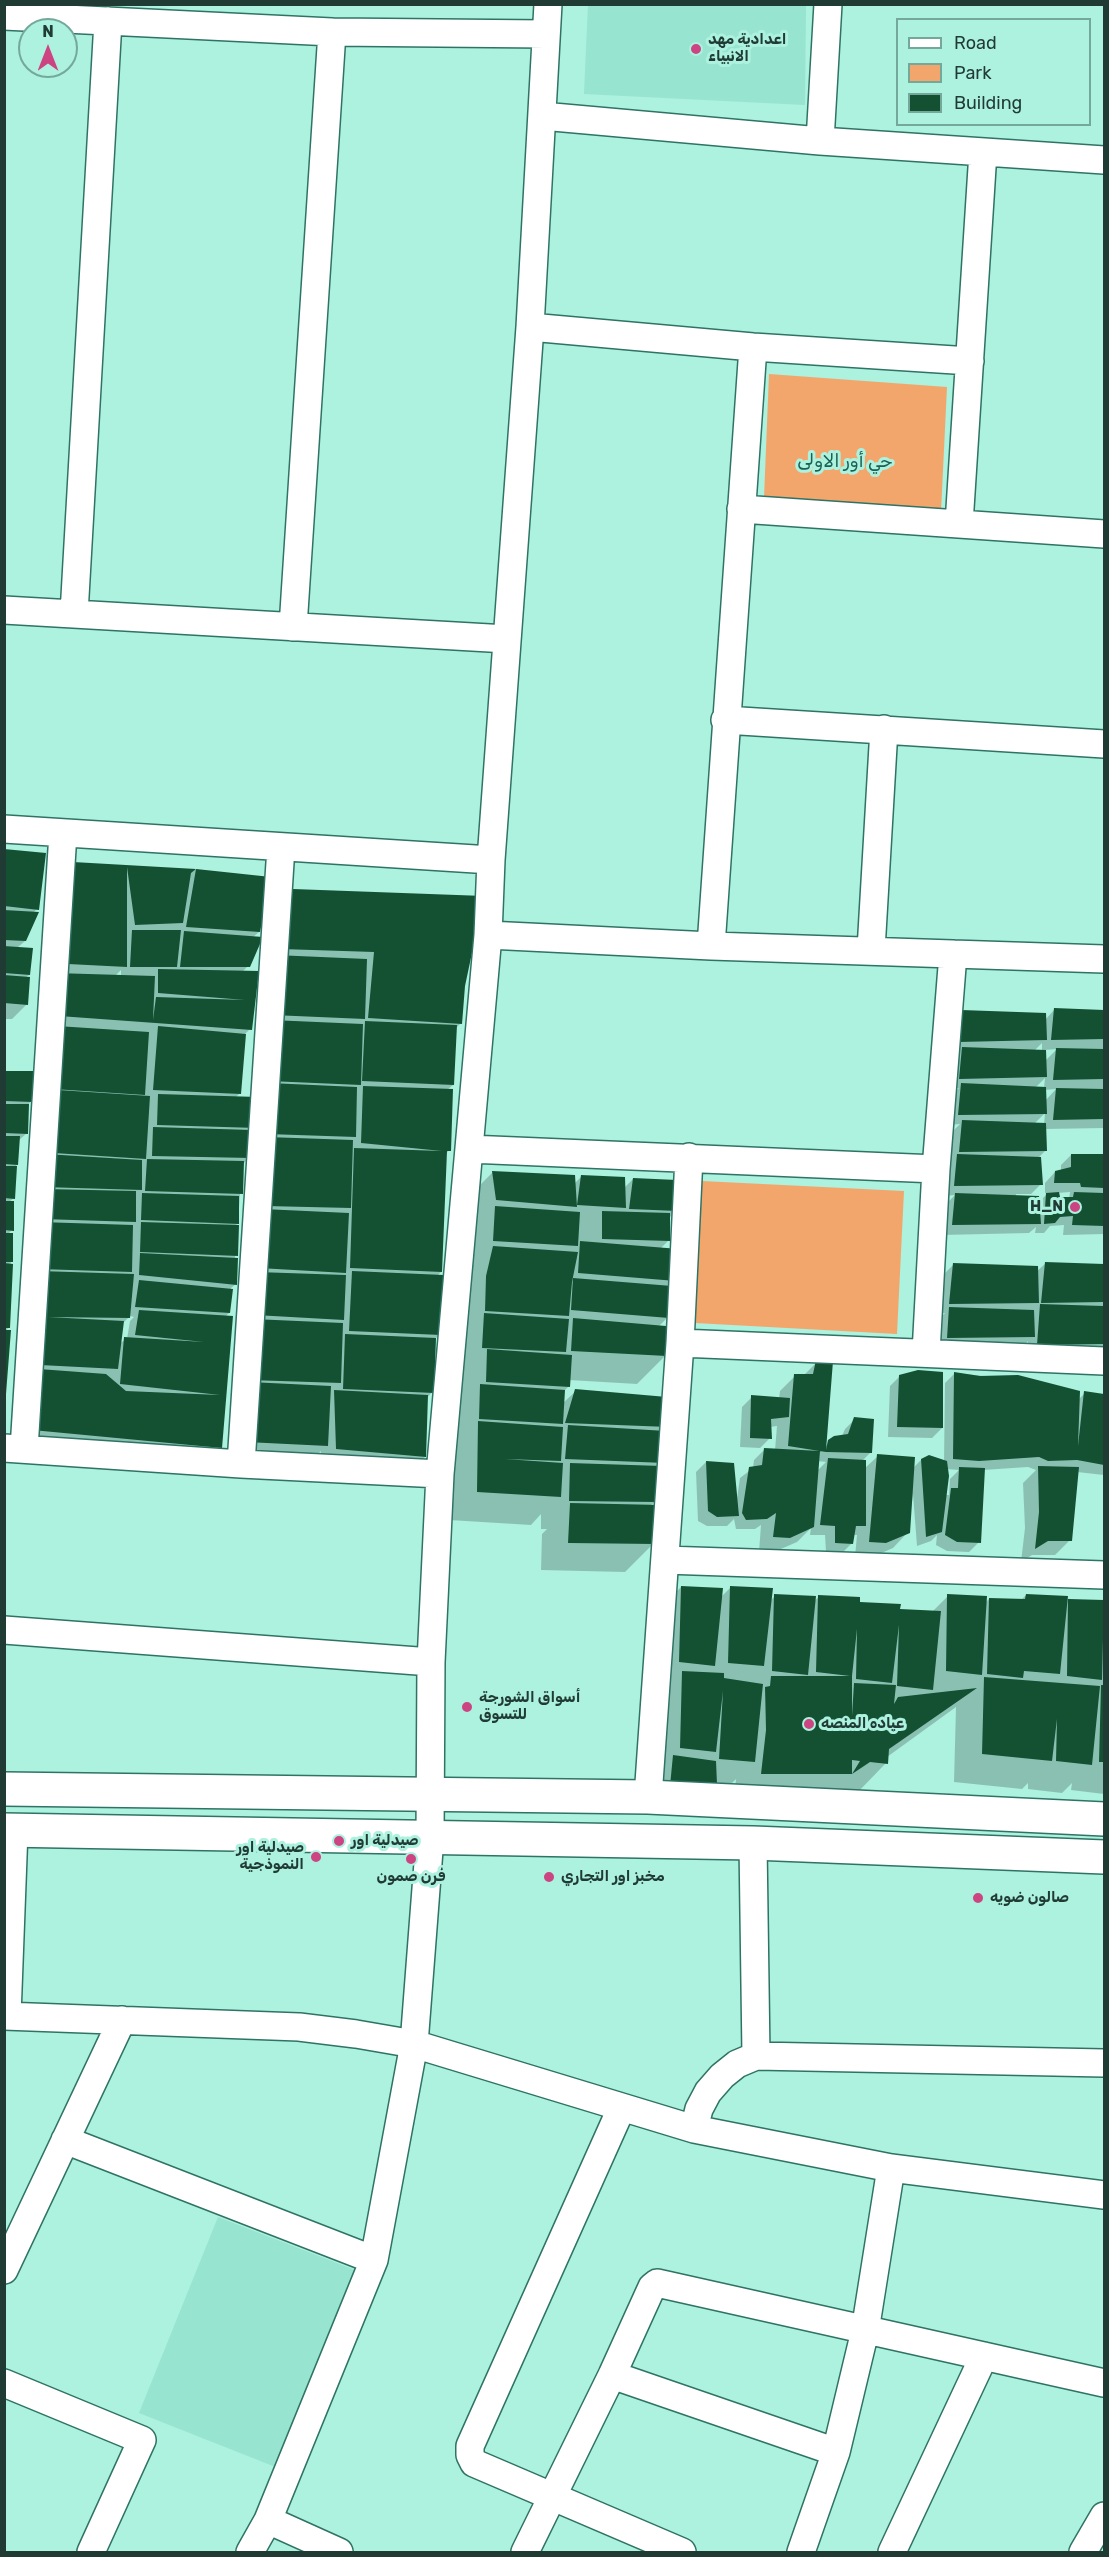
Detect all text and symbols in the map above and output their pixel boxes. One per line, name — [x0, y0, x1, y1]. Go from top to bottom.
north arrow — [18, 18, 78, 78]
legend — [896, 18, 1091, 126]
text: N — [42, 22, 54, 41]
place label: اعدادية مهد الانبياء — [708, 31, 786, 66]
text: Road — [954, 32, 997, 54]
marker: اعدادية مهد الانبياء — [689, 42, 703, 56]
text: Park — [954, 62, 991, 84]
text: Building — [954, 92, 1022, 114]
district label: حي أور الاولى — [797, 451, 893, 473]
place label: H_N — [1030, 1198, 1063, 1216]
marker: H_N — [1068, 1200, 1082, 1214]
place label: أسواق الشورجة للتسوق — [479, 1689, 580, 1724]
marker: أسواق الشورجة للتسوق — [460, 1700, 474, 1714]
place label: عياده المنصه — [821, 1715, 904, 1733]
marker: عياده المنصه — [802, 1717, 816, 1731]
place label: صيدلية اور — [351, 1832, 419, 1850]
marker: صيدلية اور — [332, 1834, 346, 1848]
place label: صيدلية اور النموذجية — [236, 1839, 304, 1874]
marker: صيدلية اور النموذجية — [309, 1850, 323, 1864]
marker: فرن صمون — [404, 1852, 418, 1866]
place label: فرن صمون — [377, 1868, 445, 1886]
place label: مخبز اور التجاري — [561, 1868, 665, 1886]
marker: مخبز اور التجاري — [542, 1870, 556, 1884]
place label: صالون ضويه — [990, 1889, 1069, 1907]
marker: صالون ضويه — [971, 1891, 985, 1905]

